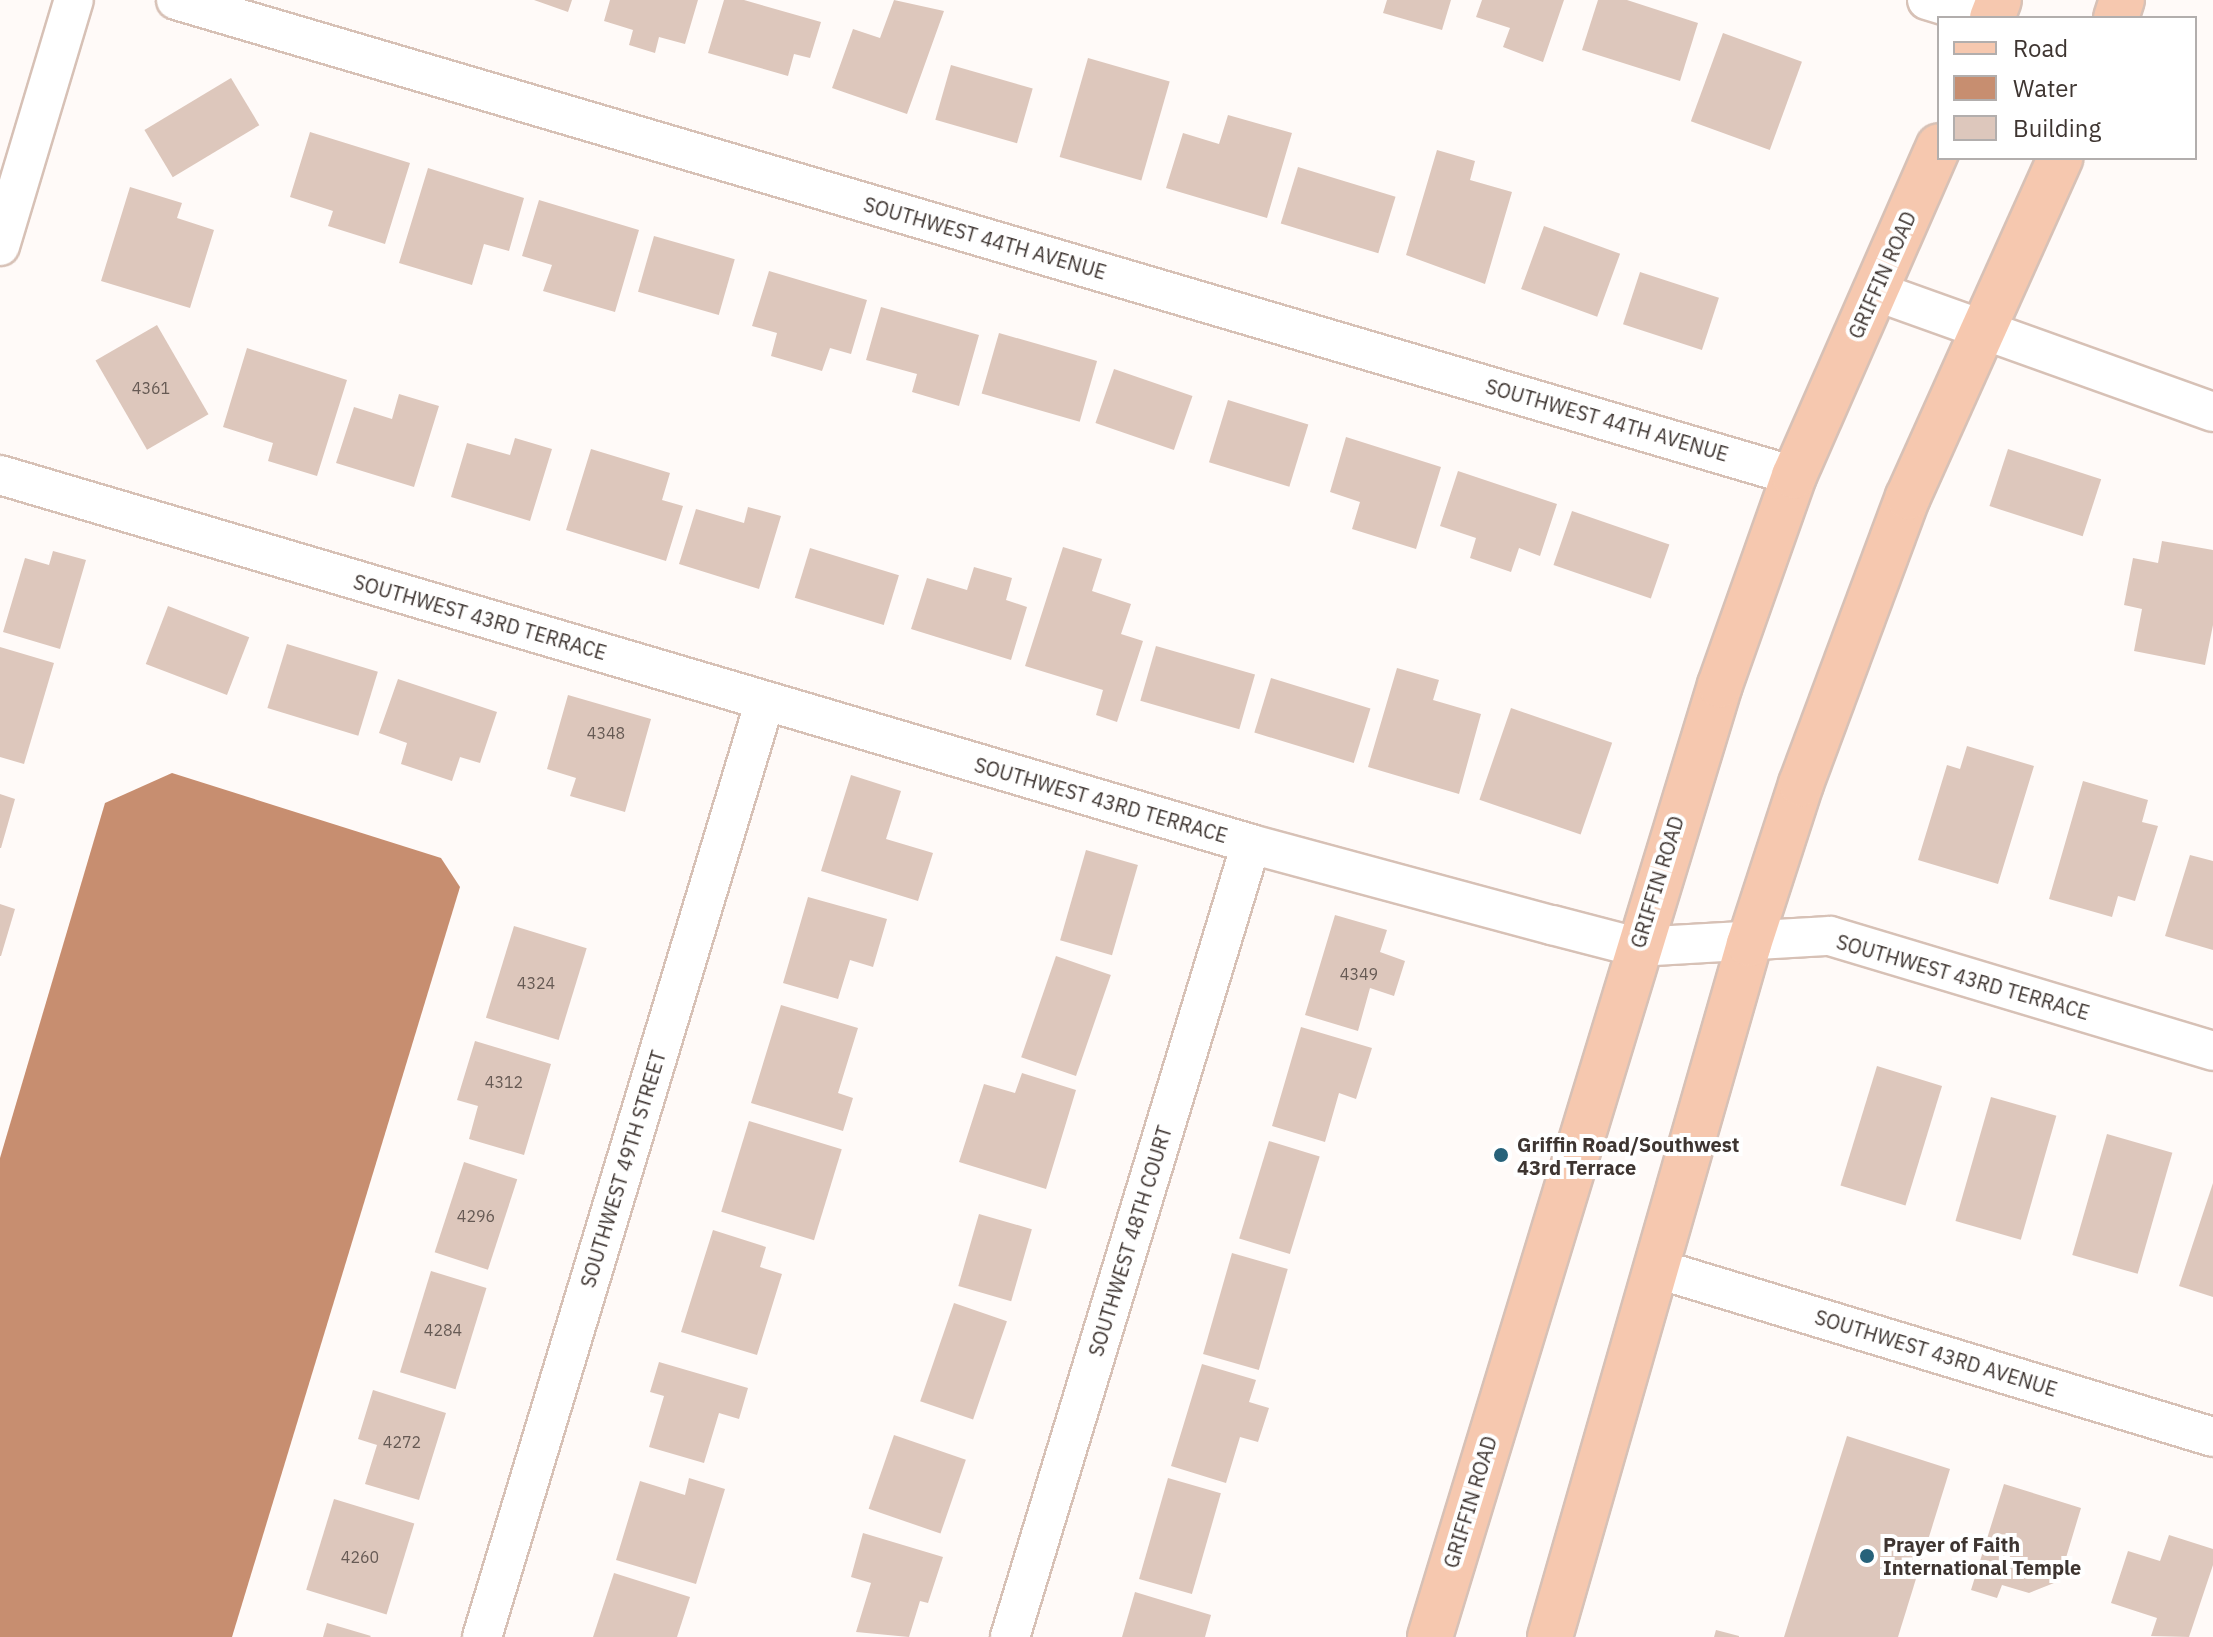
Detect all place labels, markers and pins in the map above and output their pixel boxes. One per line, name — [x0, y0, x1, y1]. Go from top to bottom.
place label: Griffin Road/Southwest 43rd Terrace — [1517, 1132, 1739, 1179]
marker: Griffin Road/Southwest 43rd Terrace — [1492, 1146, 1510, 1164]
place label: Prayer of Faith International Temple — [1883, 1532, 2081, 1579]
marker: Prayer of Faith International Temple — [1858, 1547, 1876, 1565]

